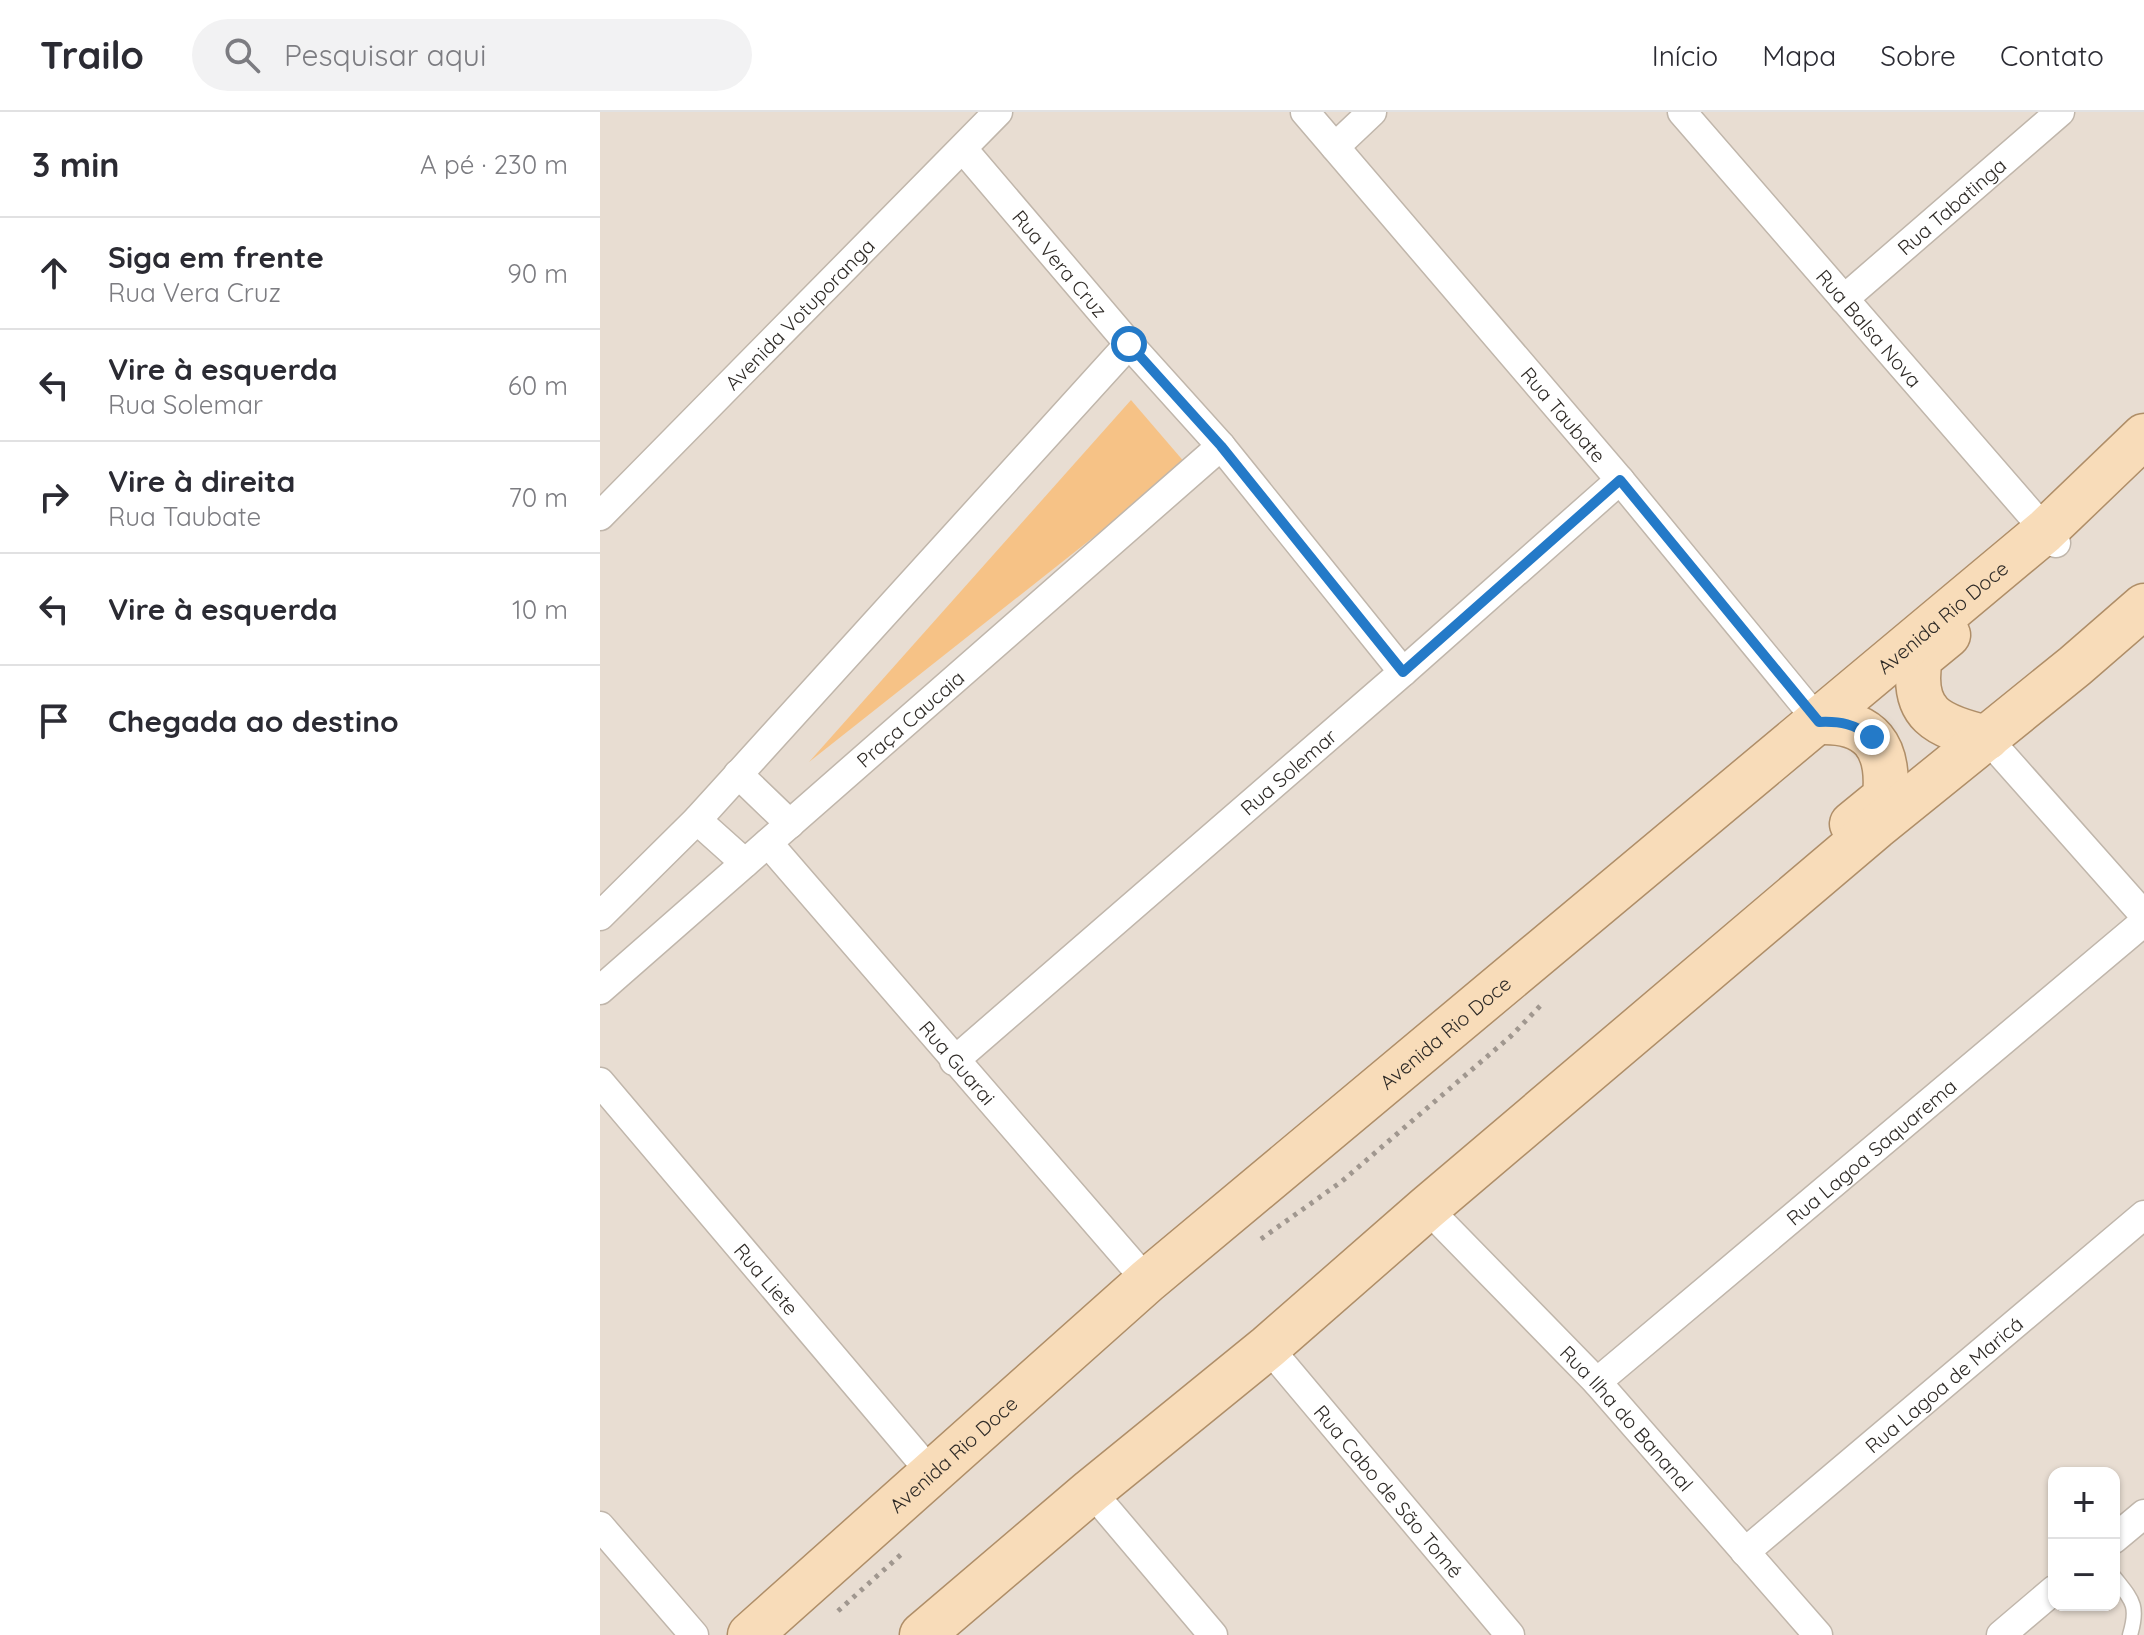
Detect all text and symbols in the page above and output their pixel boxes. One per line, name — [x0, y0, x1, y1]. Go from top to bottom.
search box — [192, 19, 752, 91]
text: Trailo — [40, 31, 144, 79]
icon: search — [220, 33, 264, 77]
text: Pesquisar aqui — [284, 36, 486, 74]
text: Início — [1652, 38, 1718, 73]
text: Mapa — [1762, 38, 1836, 73]
text: Sobre — [1880, 38, 1956, 73]
text: Contato — [2000, 38, 2104, 73]
text: 3 min — [32, 143, 119, 186]
text: A pé · 230 m — [420, 148, 568, 181]
street label: Rua Tabatinga — [1892, 152, 2011, 260]
street label: Rua Vera Cruz — [1008, 204, 1113, 322]
street label: Avenida Votuporanga — [719, 233, 879, 395]
text: Siga em frente — [108, 238, 324, 276]
icon: ahead — [32, 251, 76, 295]
text: 90 m — [507, 257, 568, 290]
street label: Rua Balsa Nova — [1811, 264, 1927, 392]
text: Rua Vera Cruz — [108, 276, 281, 309]
route start — [1111, 326, 1147, 362]
text: Vire à esquerda — [108, 350, 337, 388]
street label: Rua Taubate — [1516, 361, 1612, 467]
icon: left — [32, 363, 76, 407]
text: 60 m — [508, 369, 568, 402]
text: Rua Solemar — [108, 388, 263, 421]
text: Vire à direita — [108, 462, 295, 500]
icon: right — [32, 475, 76, 519]
text: 70 m — [508, 481, 568, 514]
text: Rua Taubate — [108, 500, 261, 533]
street label: Avenida Rio Doce — [1872, 555, 2013, 679]
icon: left — [32, 587, 76, 631]
text: Vire à esquerda — [108, 590, 337, 628]
text: 10 m — [512, 593, 568, 626]
street label: Praça Caucaia — [851, 665, 969, 772]
icon: arrive — [32, 699, 76, 743]
text: Chegada ao destino — [108, 702, 399, 740]
route end — [1854, 719, 1890, 755]
street label: Rua Solemar — [1235, 723, 1342, 820]
street label: Avenida Rio Doce — [1374, 970, 1516, 1094]
street label: Rua Guarai — [914, 1015, 1001, 1110]
street label: Rua Lagoa Saquarema — [1781, 1073, 1961, 1230]
street label: Rua Liete — [729, 1238, 804, 1320]
street label: Rua Lagoa de Maricá — [1860, 1311, 2028, 1458]
street label: Rua Ilha do Bananal — [1555, 1340, 1699, 1496]
street label: Avenida Rio Doce — [884, 1390, 1022, 1518]
street label: Rua Cabo de São Tomé — [1309, 1399, 1469, 1583]
map controls — [2048, 1467, 2120, 1611]
button: + — [2048, 1467, 2120, 1539]
button: − — [2048, 1539, 2120, 1611]

